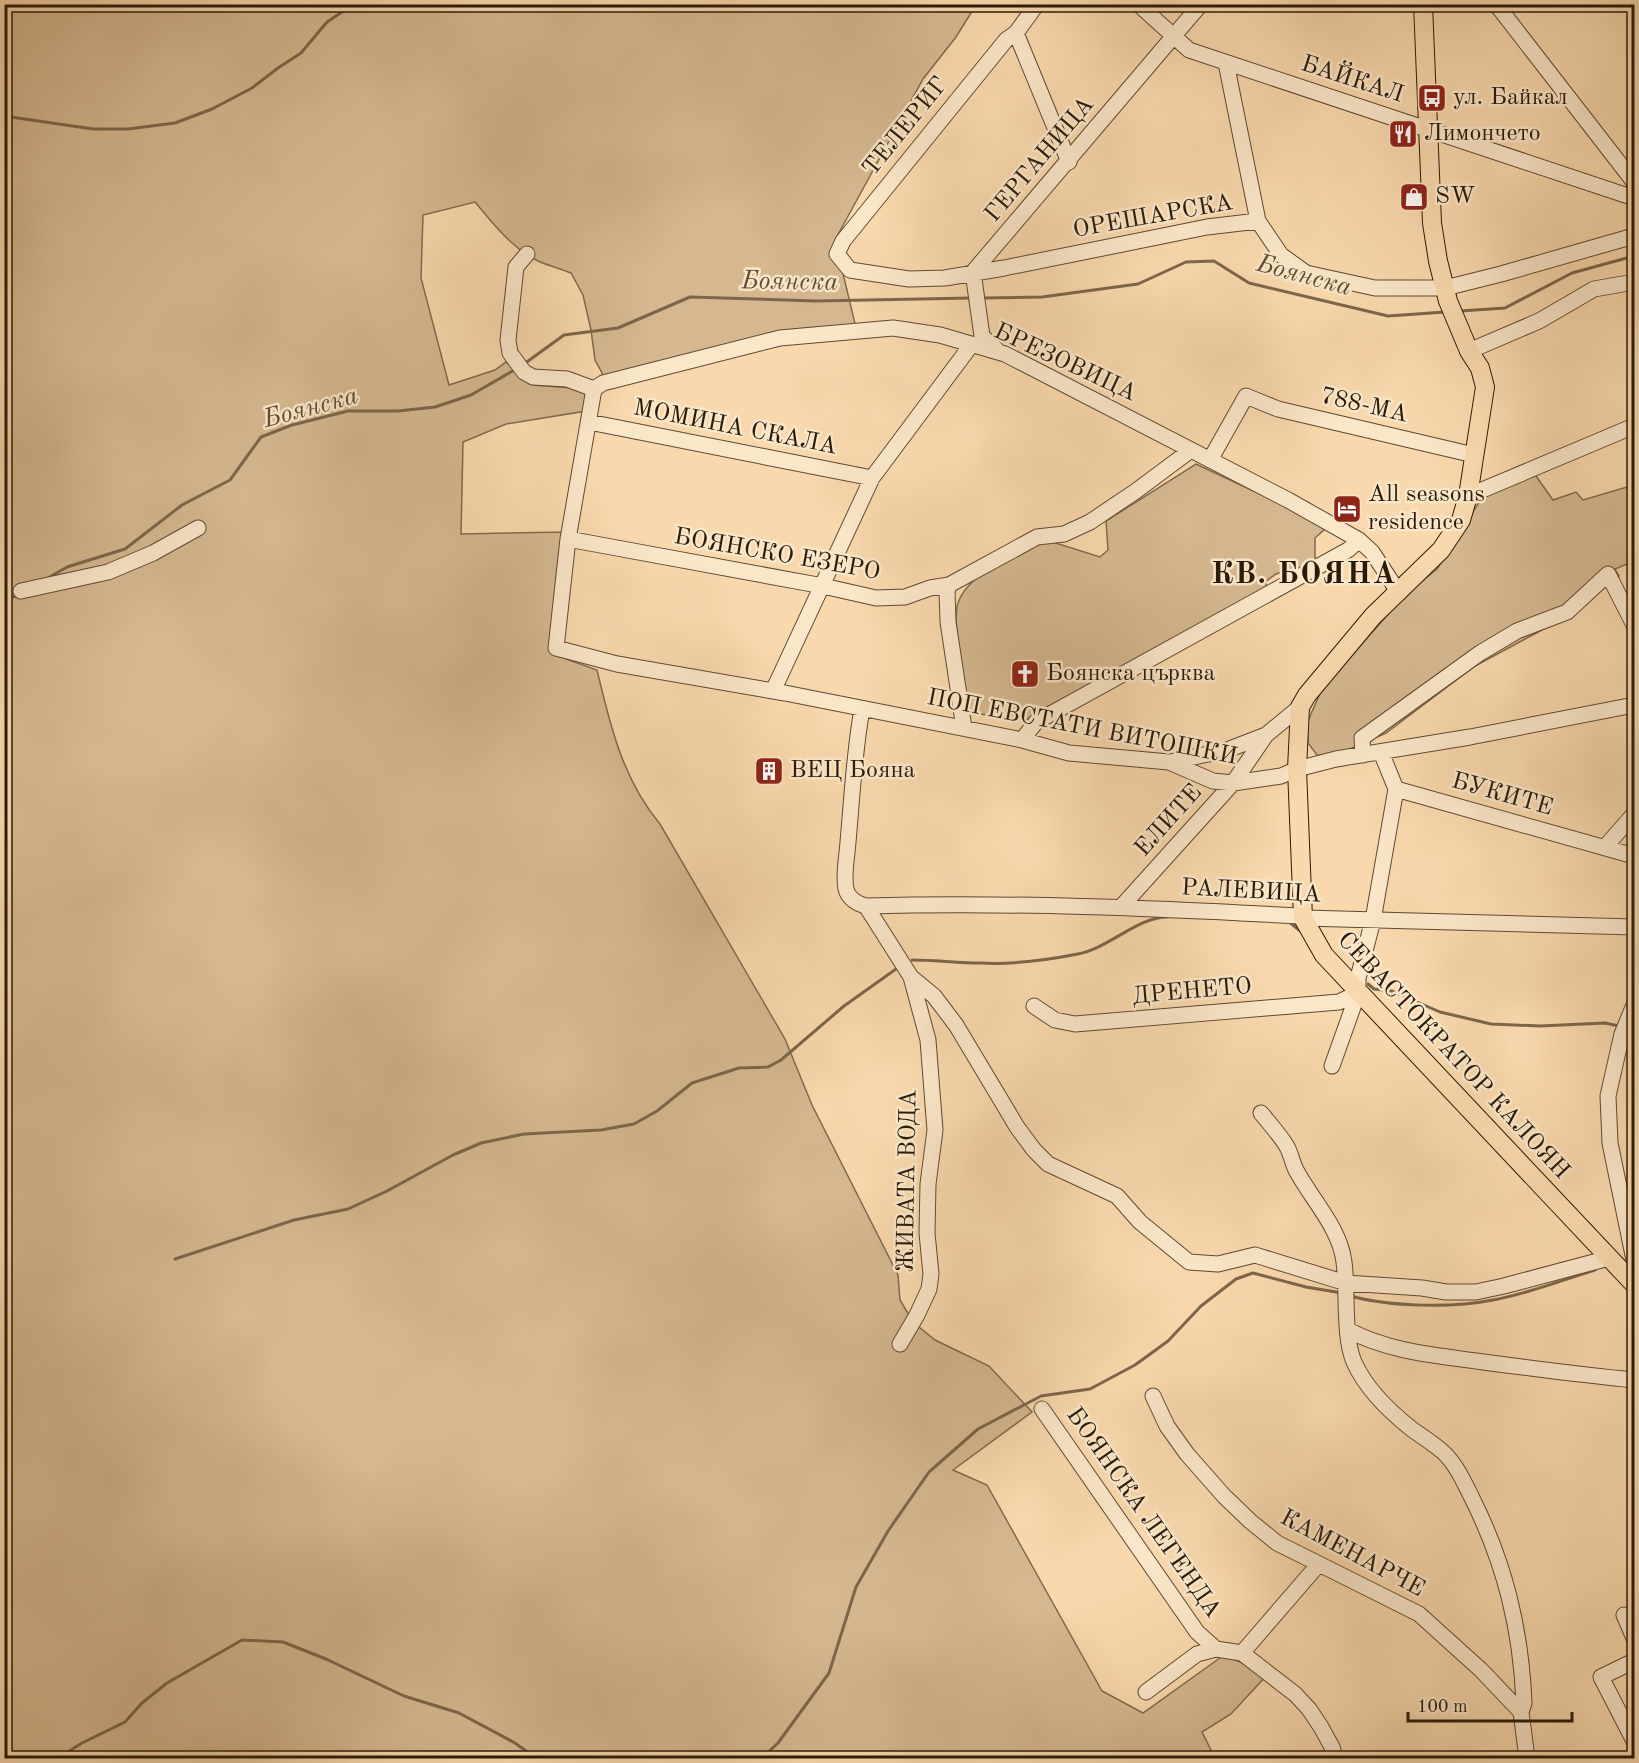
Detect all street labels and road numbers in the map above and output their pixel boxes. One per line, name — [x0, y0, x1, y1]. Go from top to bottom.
street label: БАЙКАЛ — [1298, 47, 1408, 108]
street label: ТЕЛЕРИГ — [859, 73, 953, 181]
street label: ГЕРГАНИЦА — [981, 93, 1099, 227]
street label: ОРЕШАРСКА — [1071, 191, 1235, 243]
street label: БРЕЗОВИЦА — [990, 320, 1140, 406]
street label: 788-МА — [1318, 384, 1410, 428]
street label: МОМИНА СКАЛА — [631, 396, 839, 460]
street label: БОЯНСКО ЕЗЕРО — [672, 525, 882, 585]
street label: ПОП ЕВСТАТИ ВИТОШКИ — [925, 686, 1239, 770]
street label: БУКИТЕ — [1449, 769, 1555, 821]
street label: ЕЛИТЕ — [1131, 780, 1207, 862]
street label: РАЛЕВИЦА — [1180, 876, 1322, 908]
street label: СЕВАСТОКРАТОР КАЛОЯН — [1332, 928, 1574, 1184]
street label: ДРЕНЕТО — [1131, 975, 1253, 1009]
street label: ЖИВАТА ВОДА — [894, 1089, 922, 1273]
street label: БОЯНСКА ЛЕГЕНДА — [1061, 1403, 1225, 1623]
street label: КАМЕНАРЧЕ — [1276, 1506, 1428, 1602]

